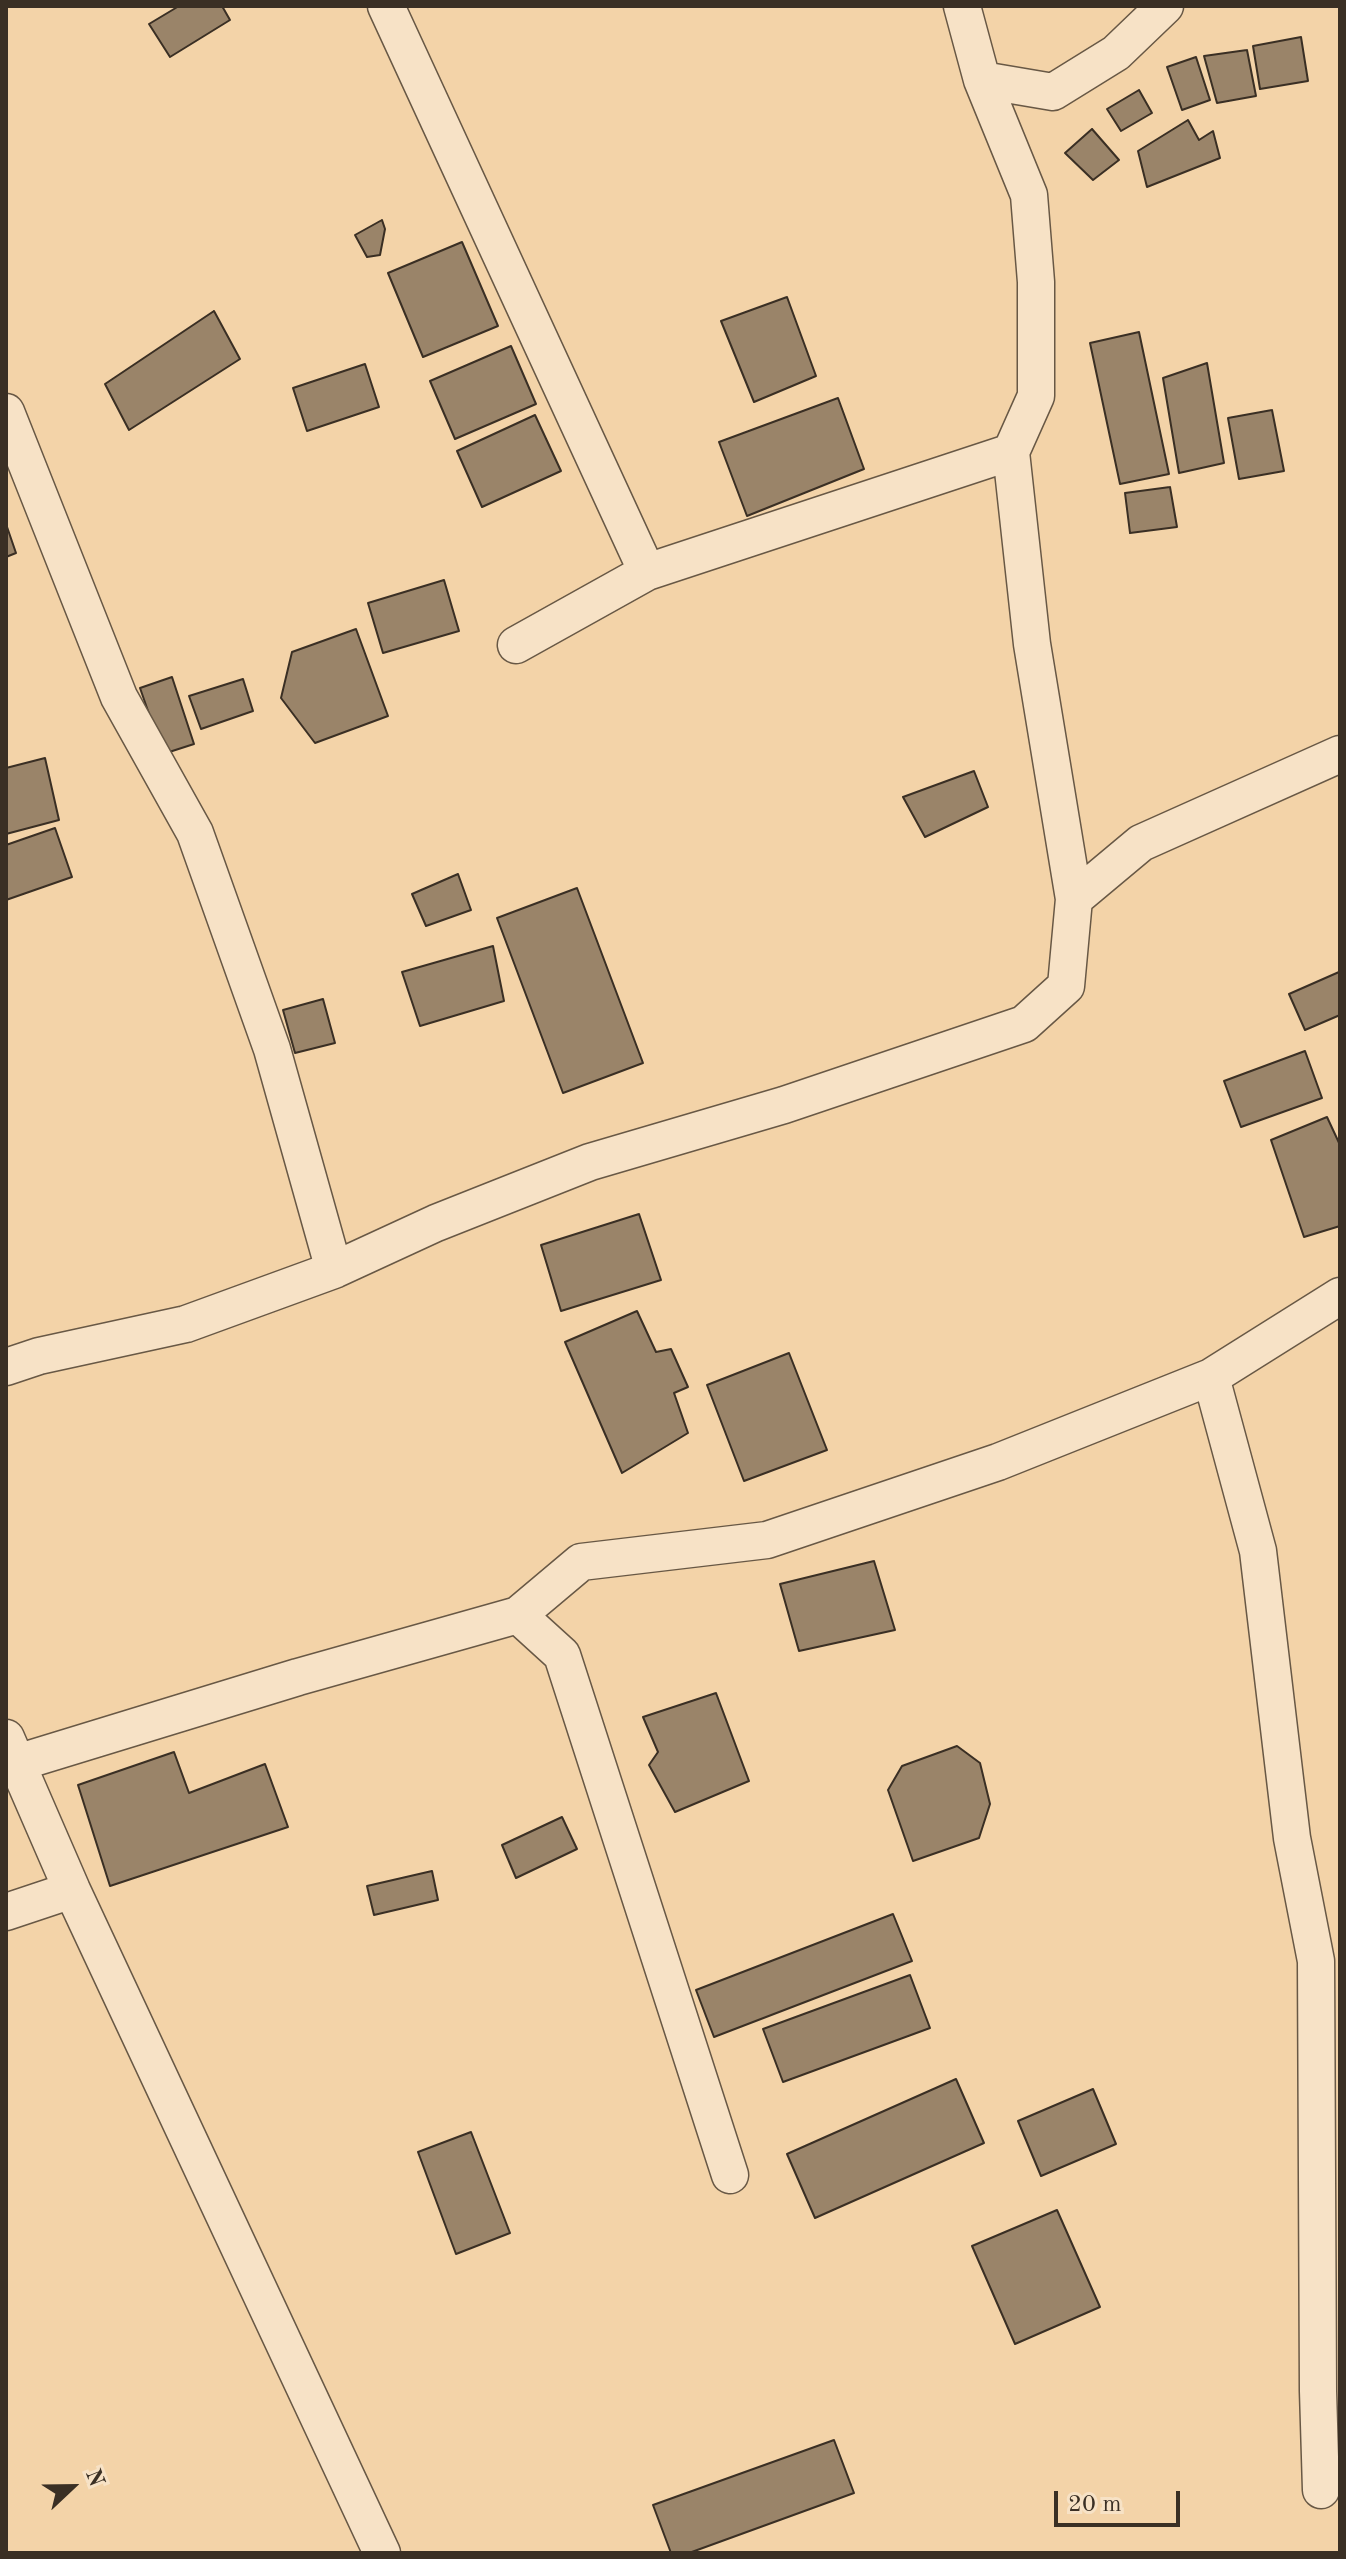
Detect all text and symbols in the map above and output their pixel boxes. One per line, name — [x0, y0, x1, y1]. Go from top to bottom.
north arrow — [32, 2447, 112, 2527]
text: N — [81, 2466, 108, 2490]
scale bar — [1058, 2475, 1184, 2525]
text: 20 m — [1068, 2493, 1122, 2517]

